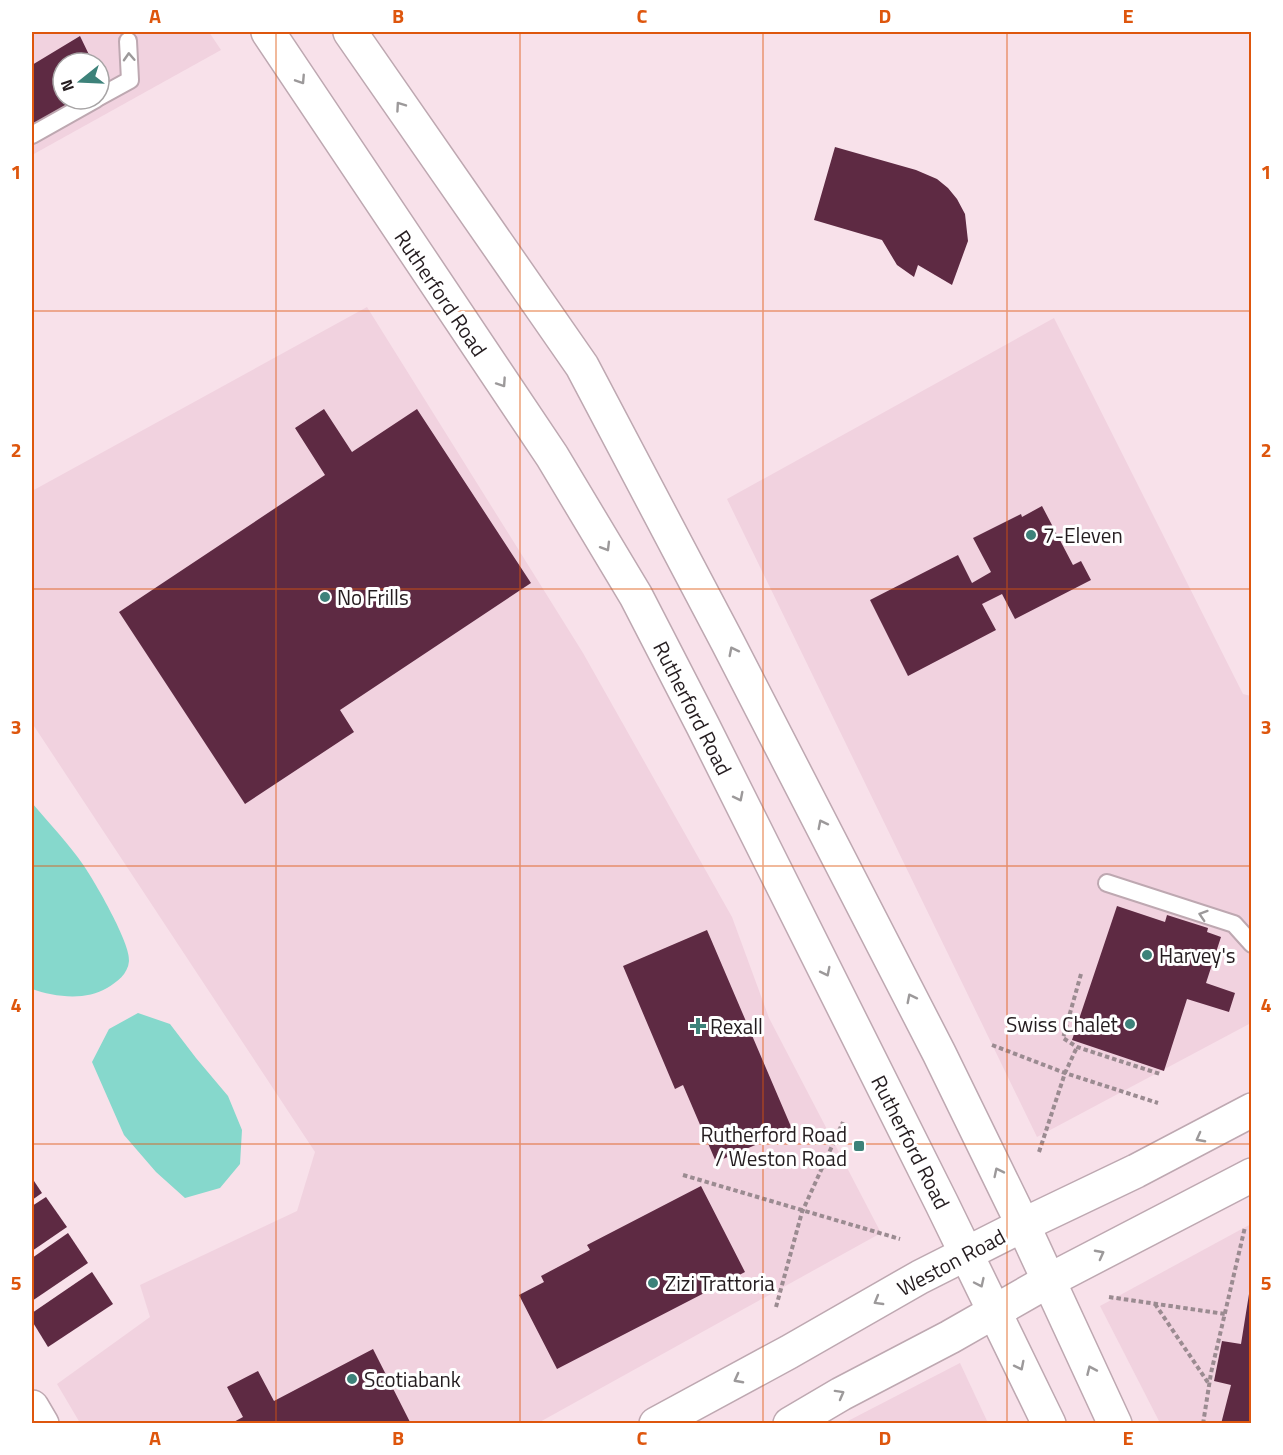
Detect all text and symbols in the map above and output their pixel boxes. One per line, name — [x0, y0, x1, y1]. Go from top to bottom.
text: A — [149, 0, 161, 31]
text: B — [392, 0, 404, 31]
text: C — [637, 0, 648, 31]
text: D — [879, 0, 891, 31]
text: E — [1122, 0, 1134, 31]
north arrow — [51, 51, 111, 111]
one-way arrow — [122, 53, 135, 62]
one-way arrow — [293, 74, 304, 85]
text: N — [54, 77, 80, 95]
one-way arrow — [396, 101, 407, 112]
text: 1 — [10, 156, 22, 187]
text: 1 — [1260, 156, 1272, 187]
street label: Rutherford Road — [387, 223, 495, 363]
one-way arrow — [495, 376, 506, 387]
text: 2 — [10, 434, 22, 465]
text: 2 — [1260, 434, 1272, 465]
place label: 7-Eleven — [1043, 519, 1123, 551]
marker: 7-Eleven — [1024, 528, 1038, 542]
one-way arrow — [599, 541, 611, 551]
place label: No Frills — [337, 581, 409, 613]
marker: No Frills — [318, 590, 332, 604]
street label: Rutherford Road — [645, 635, 741, 781]
one-way arrow — [728, 646, 740, 657]
text: 3 — [10, 711, 22, 742]
text: 3 — [1260, 711, 1272, 742]
one-way arrow — [731, 791, 743, 802]
one-way arrow — [818, 820, 829, 830]
one-way arrow — [1198, 909, 1209, 922]
place label: Harvey's — [1159, 939, 1235, 971]
marker: Harvey's — [1140, 948, 1154, 962]
one-way arrow — [818, 965, 830, 976]
text: 4 — [10, 989, 22, 1020]
text: 4 — [1260, 989, 1272, 1020]
one-way arrow — [907, 993, 918, 1004]
place label: Swiss Chalet — [1006, 1008, 1119, 1040]
place label: Rexall — [710, 1010, 763, 1042]
marker: Swiss Chalet — [1123, 1017, 1137, 1031]
marker: Rexall — [691, 1019, 705, 1033]
street label: Rutherford Road — [863, 1069, 959, 1215]
place label: Rutherford Road / Weston Road — [700, 1118, 847, 1174]
one-way arrow — [1195, 1131, 1206, 1142]
marker: Rutherford Road / Weston Road — [852, 1139, 866, 1153]
one-way arrow — [993, 1168, 1005, 1179]
street label: Weston Road — [891, 1220, 1011, 1304]
one-way arrow — [1094, 1250, 1104, 1261]
text: 5 — [10, 1267, 22, 1298]
place label: Zizi Trattoria — [665, 1267, 775, 1299]
text: 5 — [1260, 1267, 1272, 1298]
marker: Zizi Trattoria — [646, 1276, 660, 1290]
one-way arrow — [973, 1277, 985, 1288]
one-way arrow — [874, 1294, 884, 1306]
one-way arrow — [1012, 1359, 1024, 1370]
place label: Scotiabank — [364, 1363, 461, 1395]
one-way arrow — [1087, 1366, 1099, 1377]
marker: Scotiabank — [345, 1372, 359, 1386]
one-way arrow — [733, 1372, 744, 1384]
one-way arrow — [834, 1390, 845, 1401]
text: A — [149, 1422, 161, 1453]
text: B — [392, 1422, 404, 1453]
text: C — [637, 1422, 648, 1453]
text: D — [879, 1422, 891, 1453]
text: E — [1122, 1422, 1134, 1453]

